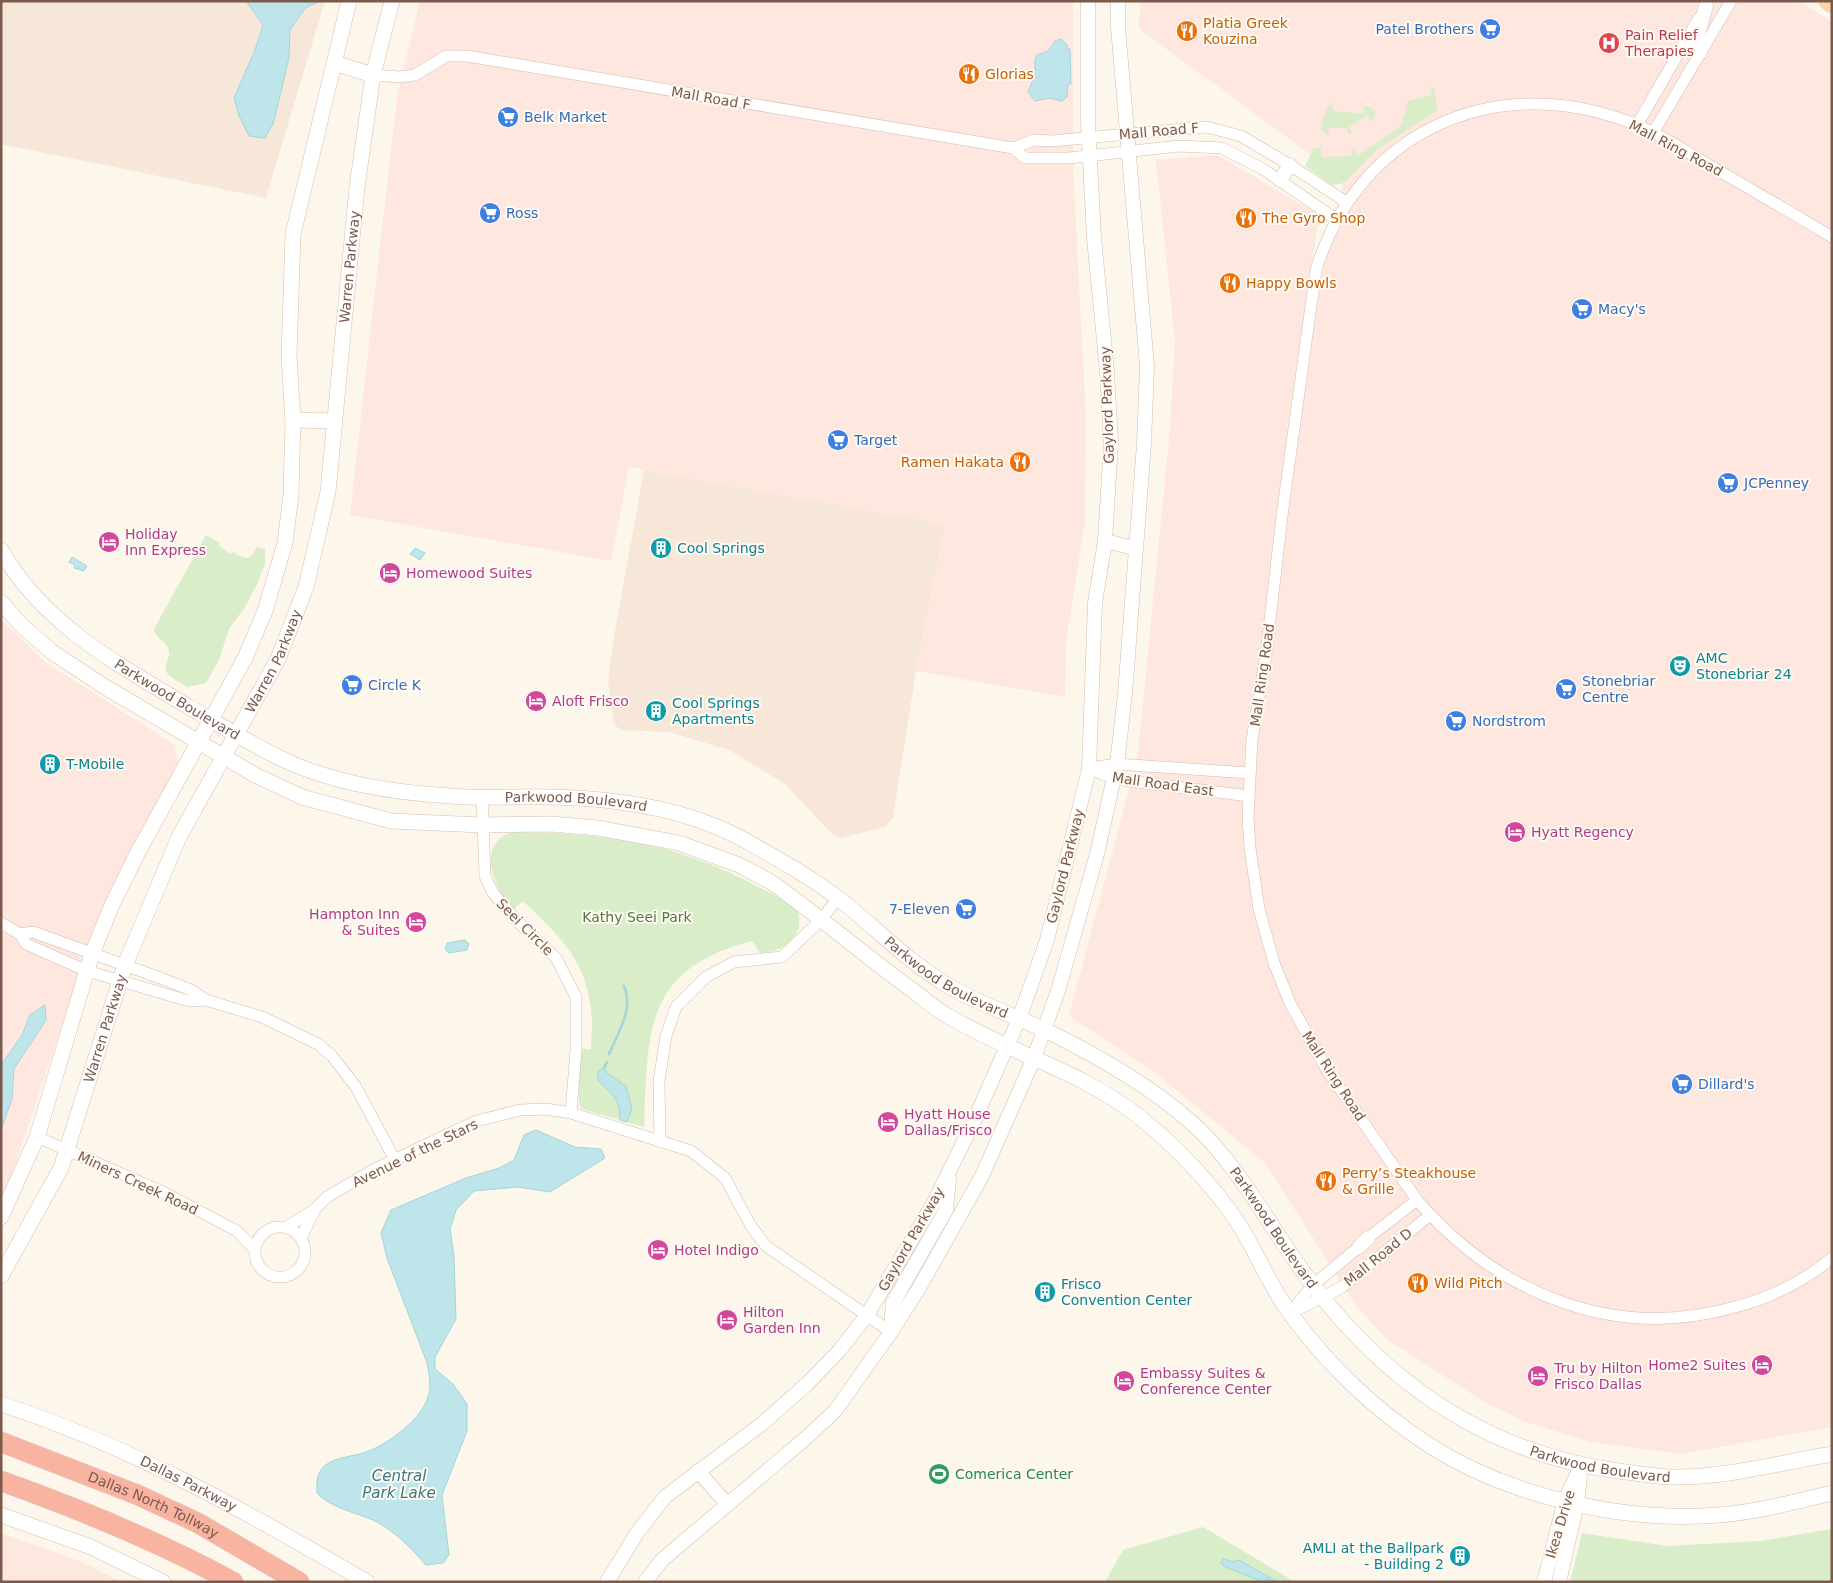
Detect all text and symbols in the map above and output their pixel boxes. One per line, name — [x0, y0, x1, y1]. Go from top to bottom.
place label: Platia Greek Kouzina — [1203, 15, 1289, 47]
supermarket icon: Patel Brothers — [1478, 17, 1502, 41]
restaurant icon: Platia Greek Kouzina — [1175, 19, 1199, 43]
place label: Patel Brothers — [1376, 21, 1474, 37]
place label: Pain Relief Therapies — [1624, 27, 1699, 59]
hospital icon: Pain Relief Therapies — [1597, 31, 1621, 55]
restaurant icon: Glorias — [957, 62, 981, 86]
place label: Glorias — [985, 66, 1034, 82]
street label: Mall Road F — [670, 83, 752, 113]
supermarket icon: Belk Market — [496, 105, 520, 129]
place label: Belk Market — [524, 109, 607, 125]
street label: Mall Ring Road — [1626, 117, 1726, 179]
street label: Mall Road F — [1118, 120, 1200, 142]
supermarket icon: Ross — [478, 201, 502, 225]
place label: Ross — [506, 205, 538, 221]
restaurant icon: The Gyro Shop — [1234, 206, 1258, 230]
street label: Warren Parkway — [336, 210, 363, 324]
place label: The Gyro Shop — [1261, 210, 1365, 226]
restaurant icon: Happy Bowls — [1218, 271, 1242, 295]
place label: Happy Bowls — [1246, 275, 1336, 291]
supermarket icon: Macy's — [1570, 297, 1594, 321]
place label: Macy's — [1598, 301, 1646, 317]
street label: Gaylord Parkway — [1097, 346, 1117, 464]
supermarket icon: Target — [826, 428, 850, 452]
place label: Target — [853, 432, 898, 448]
restaurant icon: Ramen Hakata — [1008, 450, 1032, 474]
place label: Ramen Hakata — [901, 454, 1004, 470]
supermarket icon: JCPenney — [1716, 471, 1740, 495]
place label: JCPenney — [1743, 475, 1809, 491]
place label: Holiday Inn Express — [125, 526, 206, 558]
hotel icon: Holiday Inn Express — [97, 530, 121, 554]
building icon: Cool Springs — [649, 536, 673, 560]
place label: Cool Springs — [677, 540, 765, 556]
hotel icon: Homewood Suites — [378, 561, 402, 585]
place label: Homewood Suites — [406, 565, 532, 581]
street label: Warren Parkway — [242, 607, 305, 716]
street label: Mall Ring Road — [1247, 622, 1277, 728]
place label: AMC Stonebriar 24 — [1696, 650, 1792, 682]
theatre icon: AMC Stonebriar 24 — [1668, 654, 1692, 678]
street label: Parkwood Boulevard — [112, 656, 243, 743]
supermarket icon: Circle K — [340, 673, 364, 697]
place label: Stonebriar Centre — [1582, 673, 1656, 705]
place label: Circle K — [368, 677, 422, 693]
supermarket icon: Stonebriar Centre — [1554, 677, 1578, 701]
hotel icon: Aloft Frisco — [524, 689, 548, 713]
place label: Aloft Frisco — [552, 693, 629, 709]
place label: Cool Springs Apartments — [672, 695, 760, 727]
building icon: Cool Springs Apartments — [644, 699, 668, 723]
supermarket icon: Nordstrom — [1444, 709, 1468, 733]
place label: Nordstrom — [1472, 713, 1546, 729]
building icon: T-Mobile — [38, 752, 62, 776]
place label: T-Mobile — [65, 756, 124, 772]
street label: Mall Road East — [1111, 769, 1215, 799]
street label: Parkwood Boulevard — [505, 789, 649, 814]
street label: Gaylord Parkway — [1043, 807, 1087, 925]
hotel icon: Hyatt Regency — [1503, 820, 1527, 844]
place label: Hyatt Regency — [1531, 824, 1634, 840]
street label: Seei Circle — [493, 895, 557, 959]
supermarket icon: 7-Eleven — [954, 897, 978, 921]
place label: 7-Eleven — [889, 901, 950, 917]
place label: Hampton Inn & Suites — [309, 906, 400, 938]
park label: Kathy Seei Park — [582, 909, 693, 925]
hotel icon: Hampton Inn & Suites — [404, 910, 428, 934]
street label: Parkwood Boulevard — [881, 933, 1011, 1021]
street label: Warren Parkway — [80, 972, 130, 1085]
street label: Mall Ring Road — [1299, 1028, 1369, 1124]
supermarket icon: Dillard's — [1670, 1072, 1694, 1096]
place label: Dillard's — [1698, 1076, 1755, 1092]
place label: Hyatt House Dallas/Frisco — [904, 1106, 992, 1138]
hotel icon: Hyatt House Dallas/Frisco — [876, 1110, 900, 1134]
street label: Avenue of the Stars — [350, 1116, 480, 1190]
street label: Miners Creek Road — [75, 1148, 201, 1218]
street label: Parkwood Boulevard — [1227, 1164, 1321, 1291]
place label: Perry’s Steakhouse & Grille — [1342, 1165, 1476, 1197]
restaurant icon: Perry’s Steakhouse & Grille — [1314, 1169, 1338, 1193]
street label: Gaylord Parkway — [875, 1184, 947, 1294]
street label: Mall Road D — [1341, 1225, 1415, 1289]
hotel icon: Hotel Indigo — [646, 1238, 670, 1262]
place label: Hotel Indigo — [674, 1242, 759, 1258]
restaurant icon: Wild Pitch — [1406, 1271, 1430, 1295]
place label: Wild Pitch — [1434, 1275, 1503, 1291]
place label: Frisco Convention Center — [1061, 1276, 1193, 1308]
building icon: Frisco Convention Center — [1033, 1280, 1057, 1304]
place label: Hilton Garden Inn — [743, 1304, 821, 1336]
hotel icon: Hilton Garden Inn — [715, 1308, 739, 1332]
hotel icon: Home2 Suites — [1750, 1353, 1774, 1377]
place label: Home2 Suites — [1648, 1357, 1746, 1373]
place label: Tru by Hilton Frisco Dallas — [1553, 1360, 1642, 1392]
hotel icon: Tru by Hilton Frisco Dallas — [1526, 1364, 1550, 1388]
place label: Embassy Suites & Conference Center — [1140, 1365, 1272, 1397]
hotel icon: Embassy Suites & Conference Center — [1112, 1369, 1136, 1393]
street label: Parkwood Boulevard — [1528, 1442, 1671, 1485]
street label: Dallas Parkway — [138, 1453, 240, 1515]
sports icon: Comerica Center — [927, 1462, 951, 1486]
place label: Comerica Center — [955, 1466, 1073, 1482]
water label: Central Park Lake — [362, 1467, 436, 1502]
street label: Dallas North Tollway — [86, 1468, 222, 1541]
street label: Ikea Drive — [1542, 1488, 1578, 1560]
place label: AMLI at the Ballpark - Building 2 — [1303, 1540, 1445, 1572]
building icon: AMLI at the Ballpark - Building 2 — [1448, 1544, 1472, 1568]

